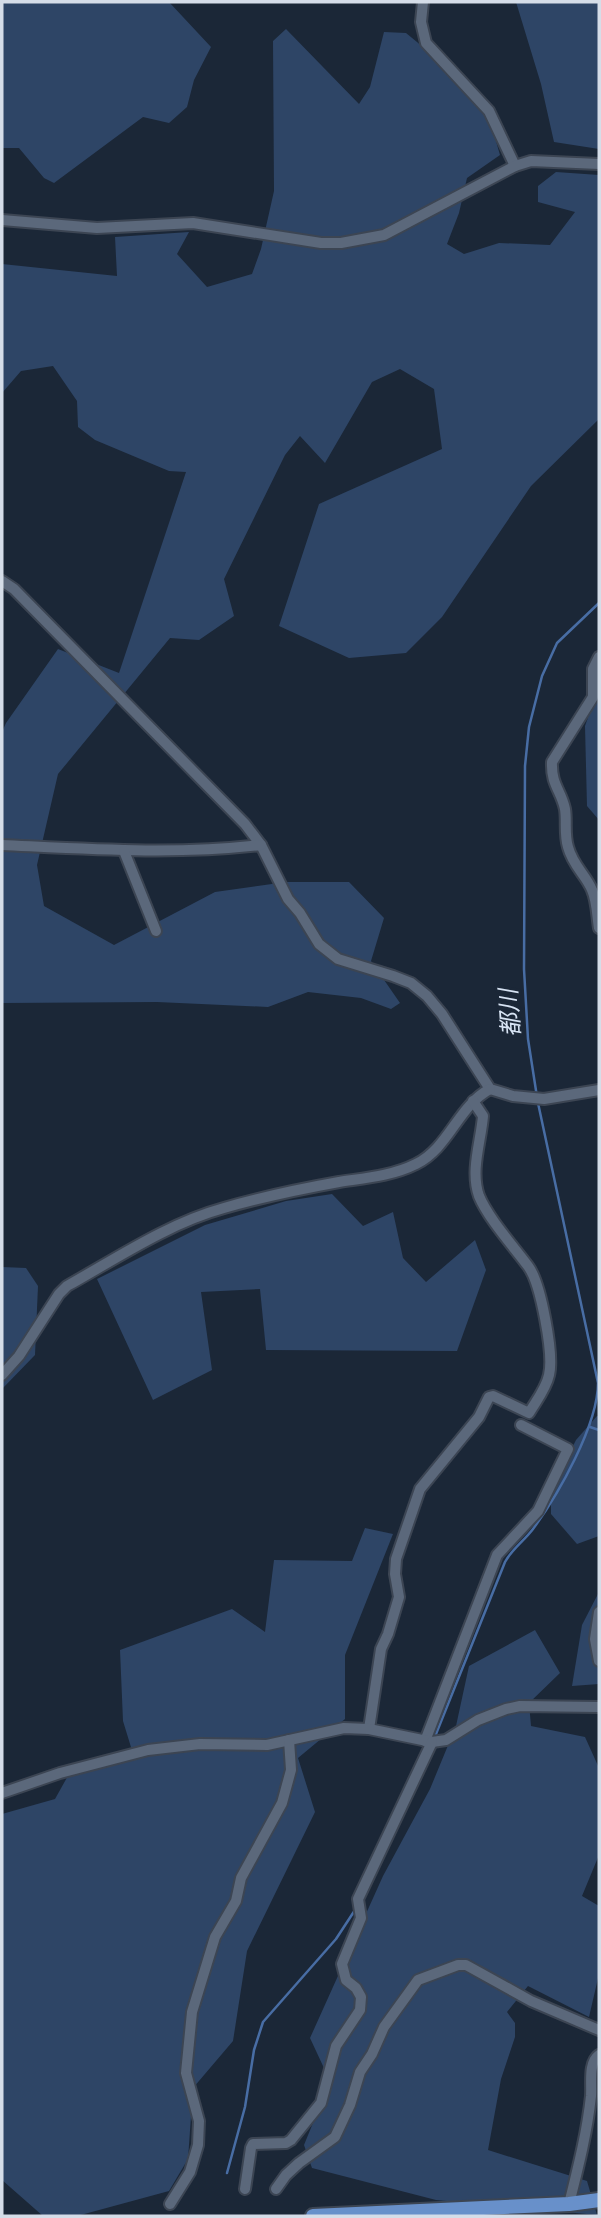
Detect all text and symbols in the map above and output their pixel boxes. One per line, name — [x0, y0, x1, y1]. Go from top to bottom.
water label: 都川 — [494, 985, 526, 1038]

